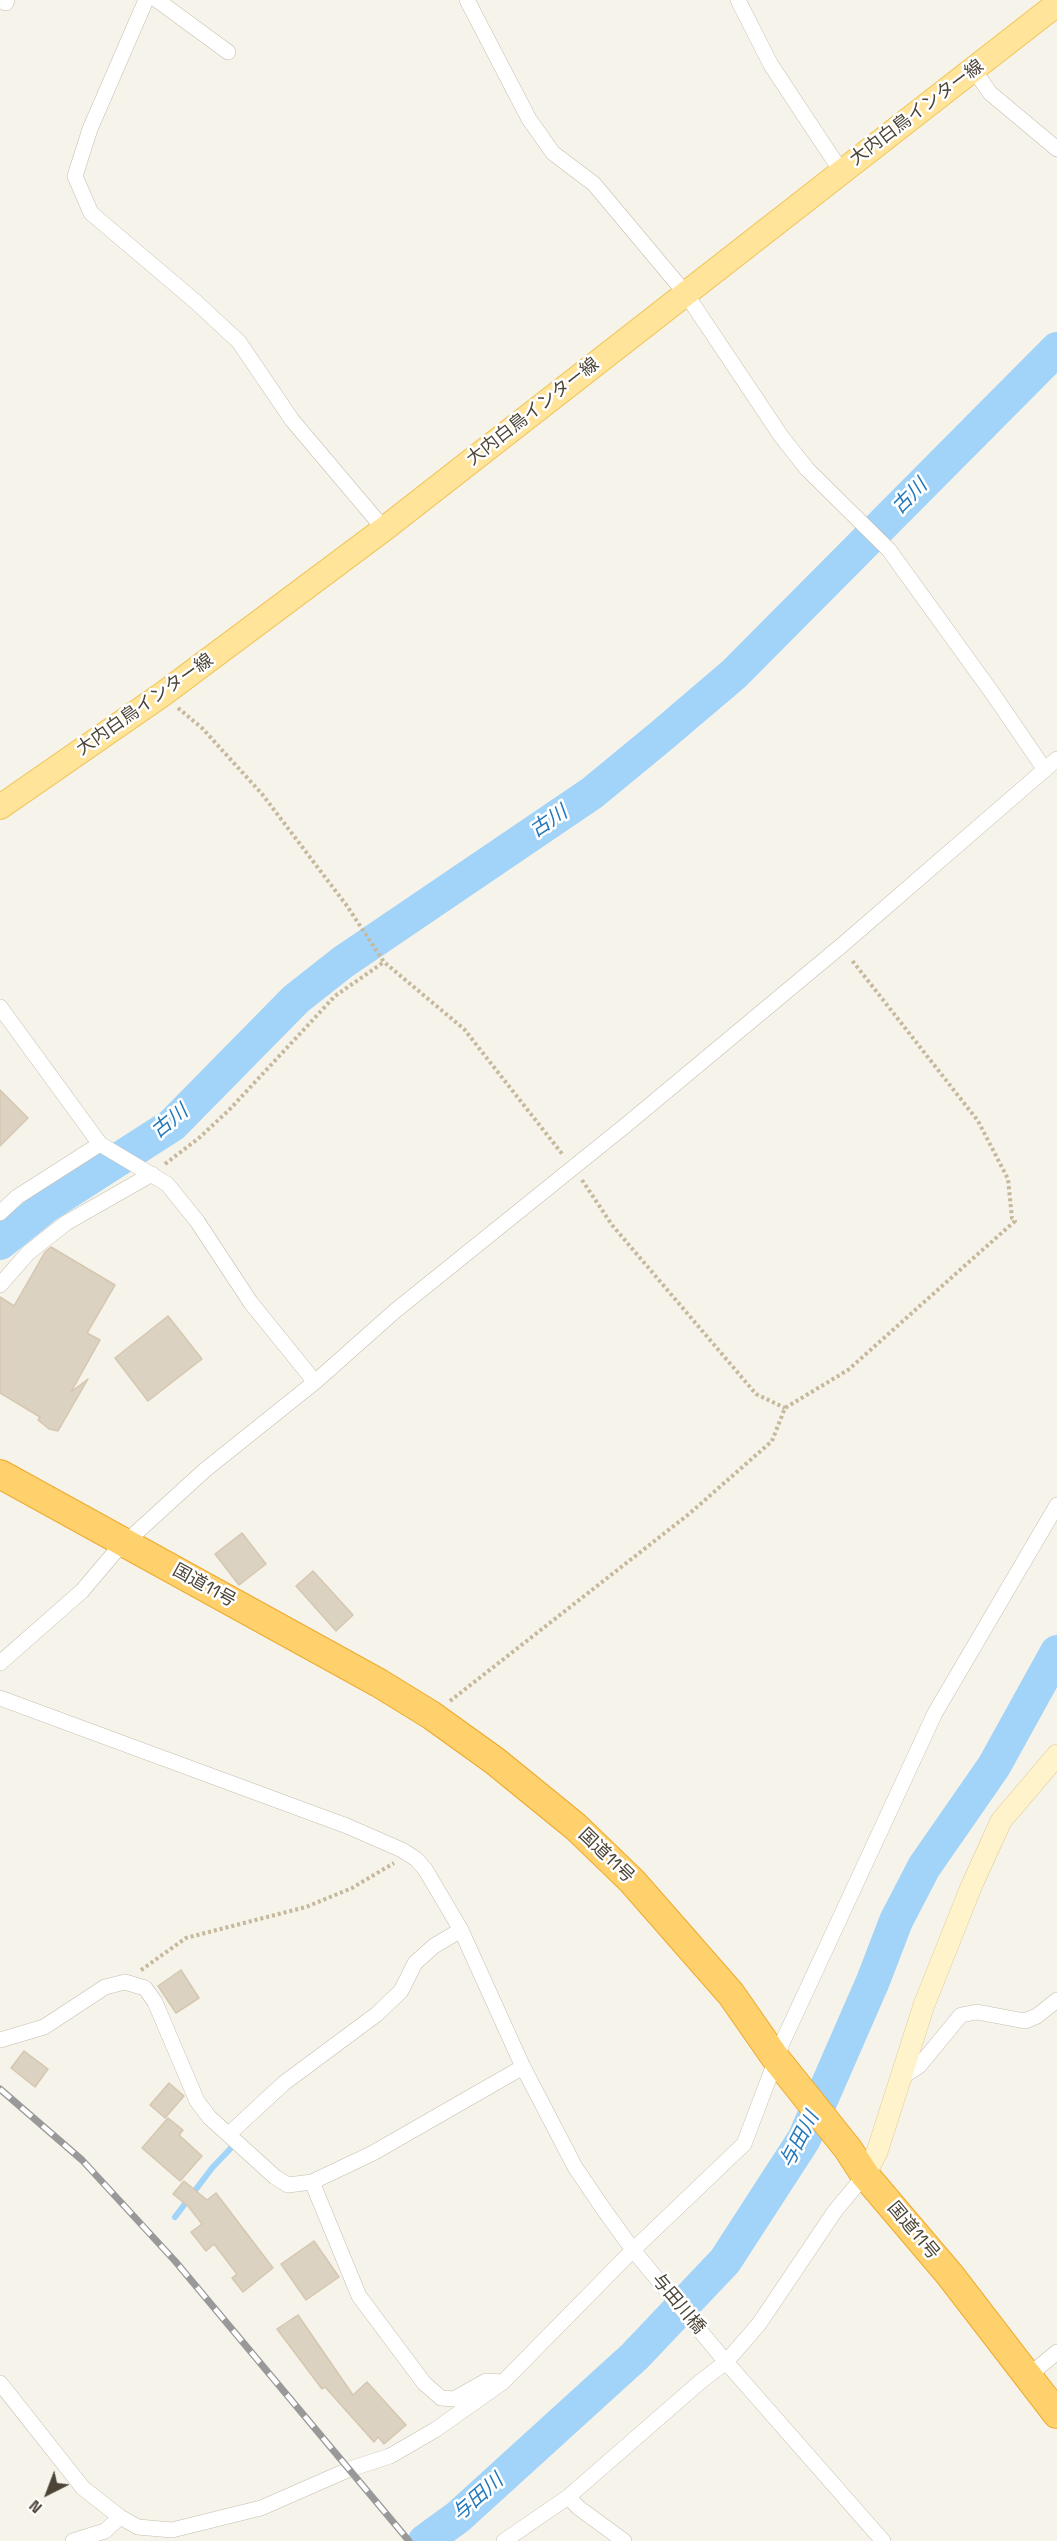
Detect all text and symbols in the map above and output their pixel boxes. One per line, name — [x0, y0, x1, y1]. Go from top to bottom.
street label: 大内白鳥インター線 — [846, 56, 988, 170]
street label: 大内白鳥インター線 — [463, 354, 603, 470]
water label: 古川 — [887, 474, 933, 520]
street label: 大内白鳥インター線 — [72, 650, 218, 760]
water label: 古川 — [526, 801, 572, 843]
water label: 古川 — [147, 1100, 193, 1144]
street label: 国道11号 — [169, 1560, 239, 1612]
street label: 国道11号 — [574, 1824, 638, 1888]
water label: 与田川 — [775, 2108, 825, 2172]
street label: 国道11号 — [883, 2198, 943, 2264]
street label: 与田川橋 — [647, 2269, 709, 2339]
north arrow — [18, 2463, 78, 2523]
water label: 与田川 — [447, 2469, 509, 2527]
text: N — [25, 2495, 47, 2518]

